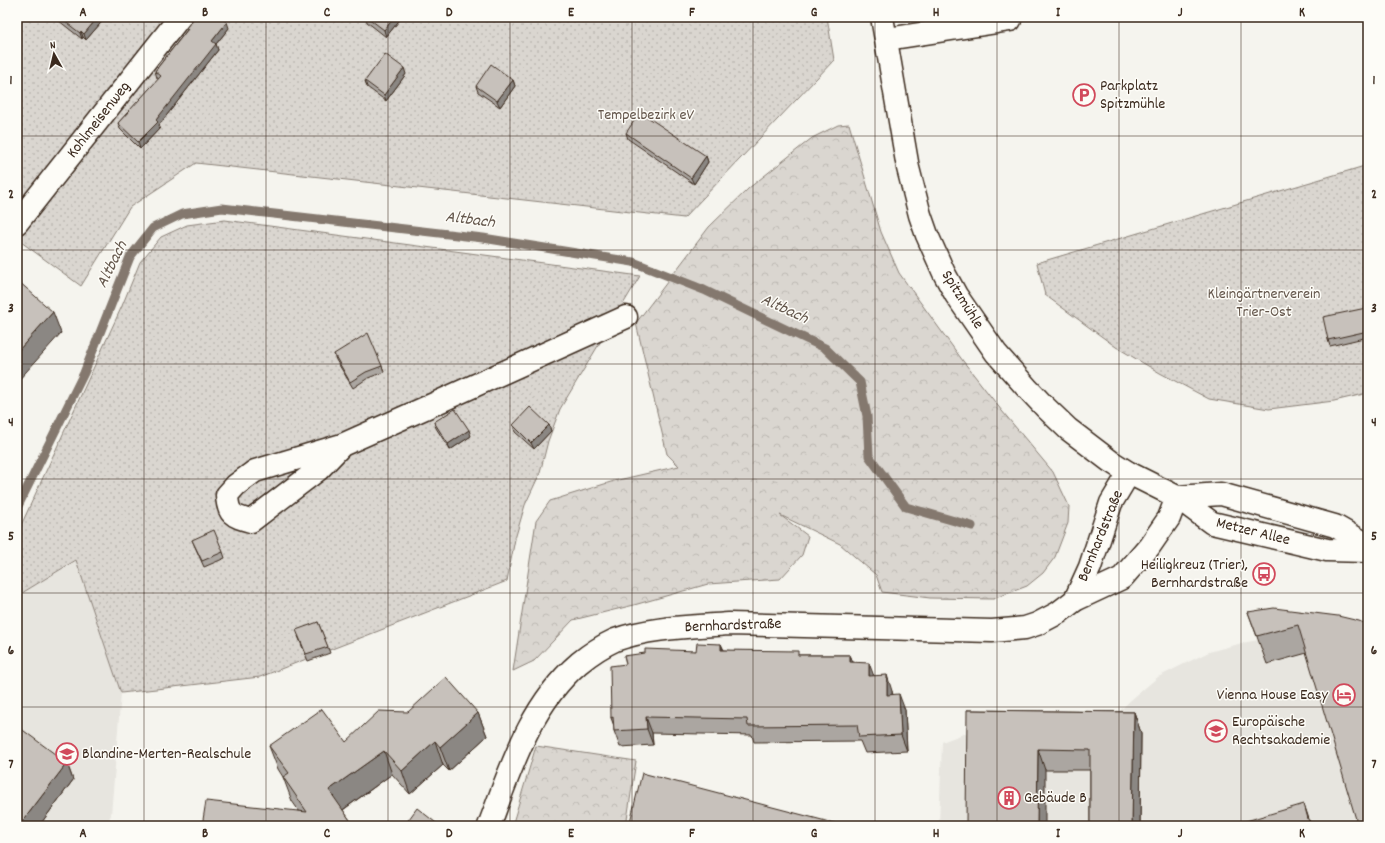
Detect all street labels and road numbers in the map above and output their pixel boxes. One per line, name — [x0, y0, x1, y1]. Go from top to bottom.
street label: Kohlmeisenweg — [62, 77, 136, 163]
street label: Spitzmühle — [935, 266, 989, 334]
street label: Bernhardstraße — [1072, 487, 1130, 585]
street label: Metzer Allee — [1214, 512, 1292, 552]
street label: Bernhardstraße — [684, 613, 782, 639]

